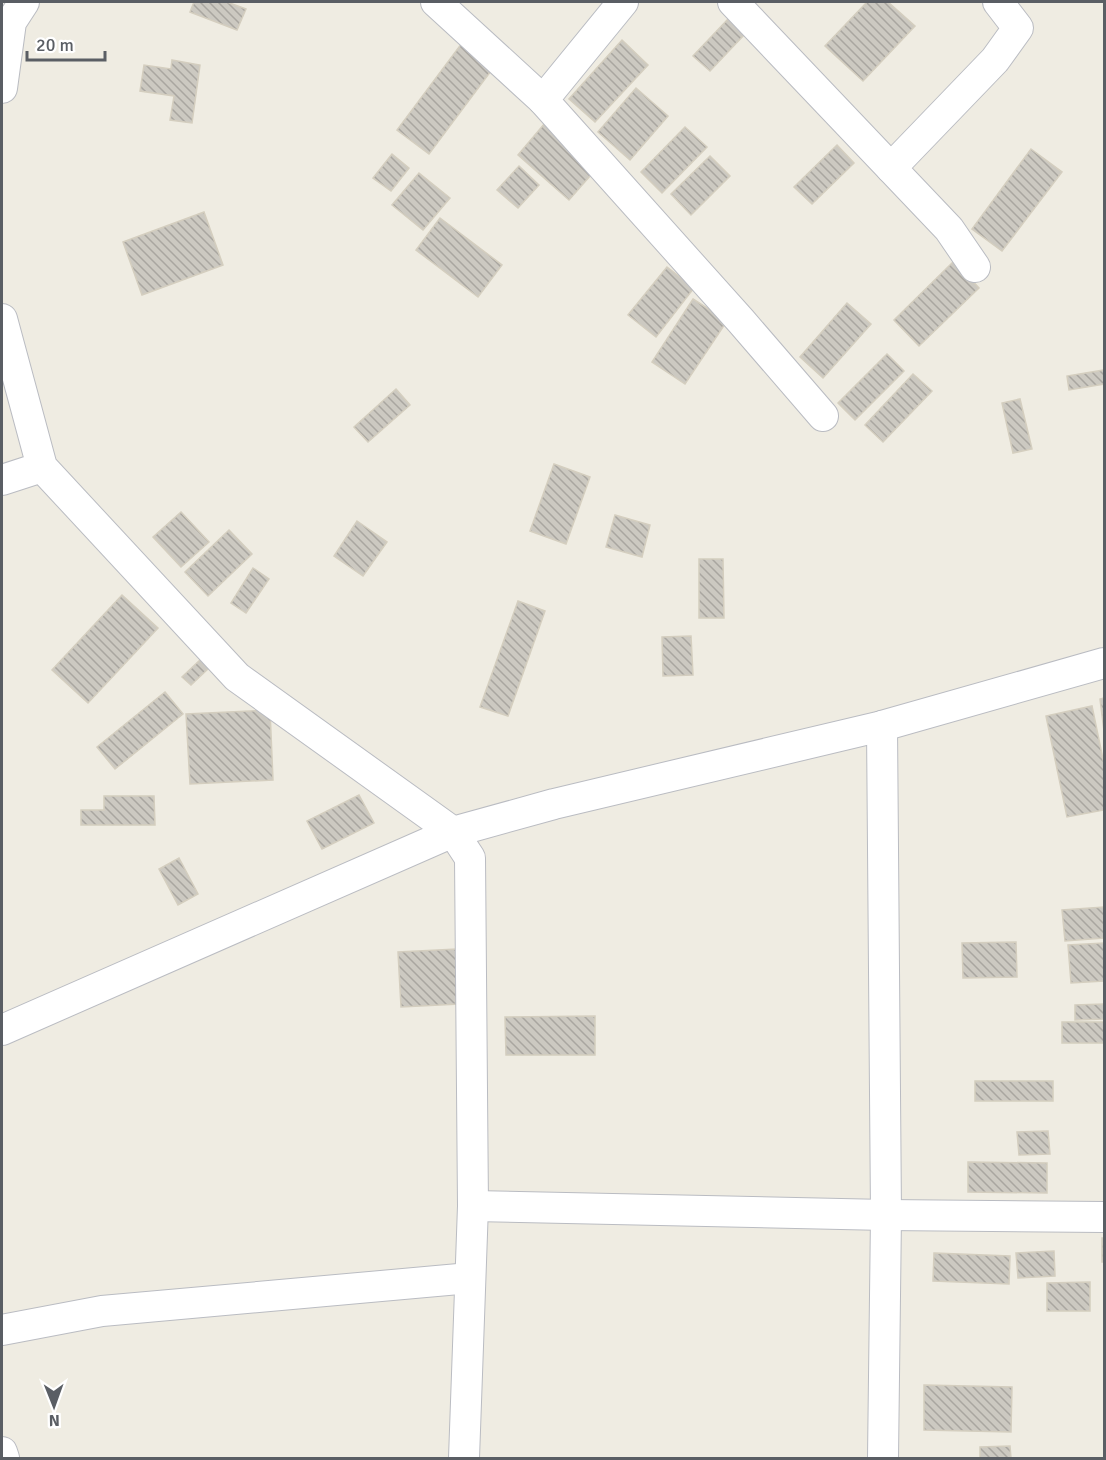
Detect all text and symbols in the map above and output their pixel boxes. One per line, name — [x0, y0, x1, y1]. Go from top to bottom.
scale bar — [27, 24, 105, 62]
text: 20 m — [36, 34, 74, 56]
north arrow — [24, 1376, 84, 1436]
text: N — [49, 1410, 60, 1430]

